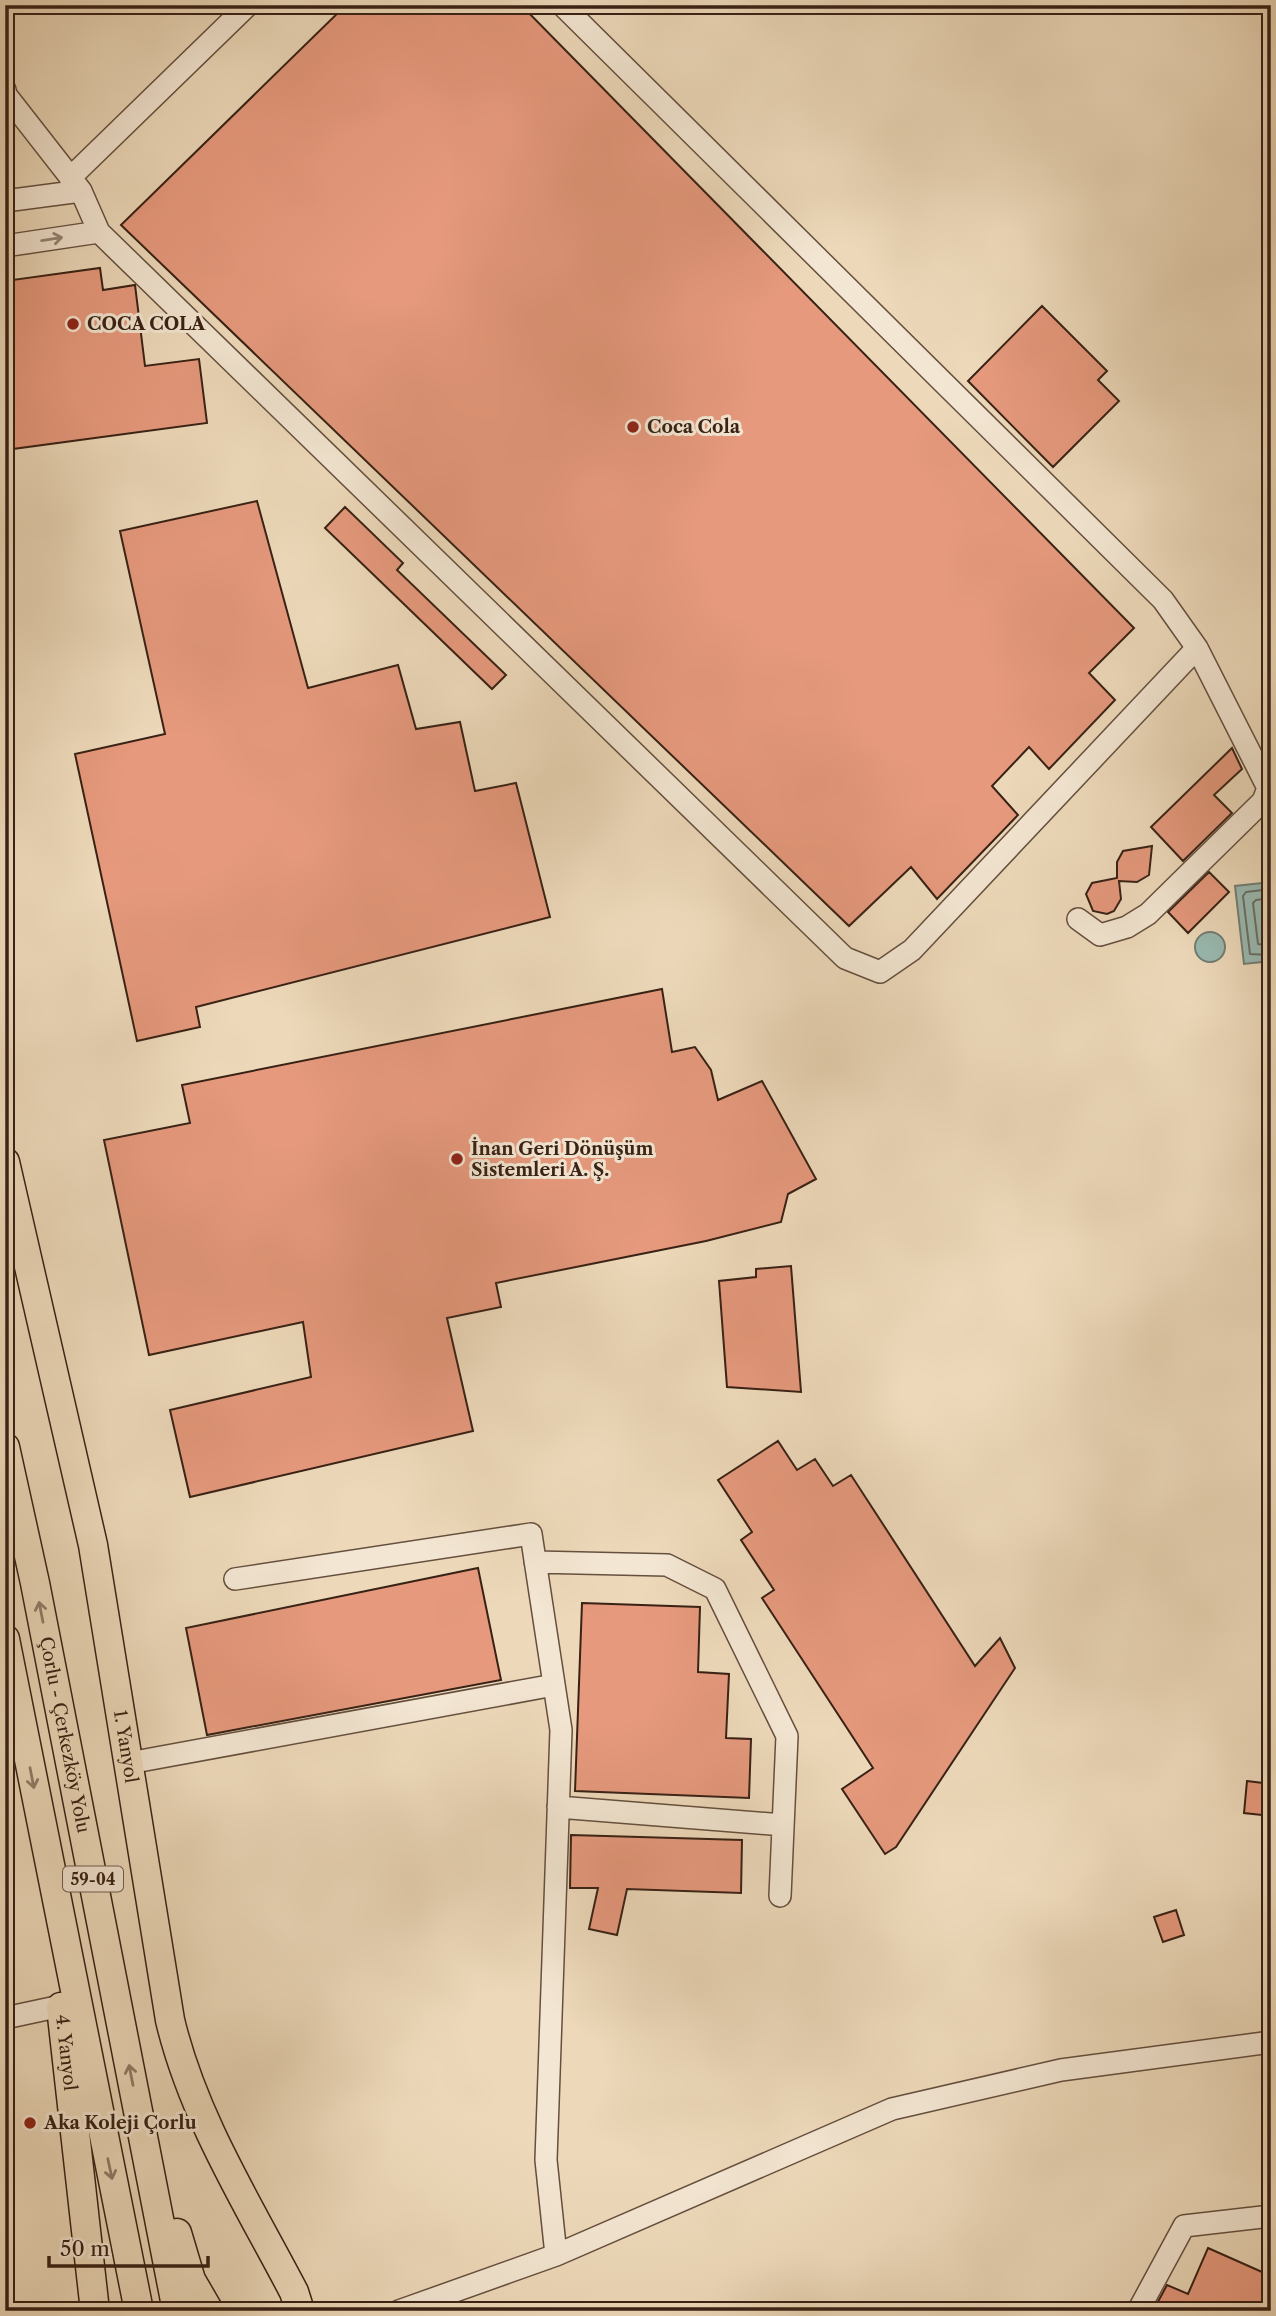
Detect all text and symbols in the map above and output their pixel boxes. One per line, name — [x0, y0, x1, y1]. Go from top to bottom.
one-way arrow — [40, 232, 63, 245]
place label: COCA COLA — [87, 313, 206, 335]
marker: COCA COLA — [65, 316, 81, 332]
place label: Coca Cola — [647, 416, 741, 438]
marker: Coca Cola — [625, 419, 641, 435]
place label: İnan Geri Dönüşüm Sistemleri A. Ş. — [471, 1137, 653, 1181]
marker: İnan Geri Dönüşüm Sistemleri A. Ş. — [449, 1151, 465, 1167]
one-way arrow — [33, 1601, 47, 1624]
street label: Çorlu - Çerkezköy Yolu — [35, 1635, 95, 1835]
street label: 1. Yanyol — [109, 1708, 142, 1785]
one-way arrow — [26, 1766, 39, 1789]
road number: 59-04 — [63, 1867, 123, 1892]
street label: 4. Yanyol — [51, 2013, 81, 2092]
one-way arrow — [124, 2064, 138, 2087]
place label: Aka Koleji Çorlu — [43, 2112, 197, 2134]
marker: Aka Koleji Çorlu — [22, 2115, 38, 2131]
one-way arrow — [104, 2157, 117, 2180]
scale bar — [49, 2225, 208, 2269]
text: 50 m — [60, 2236, 110, 2261]

